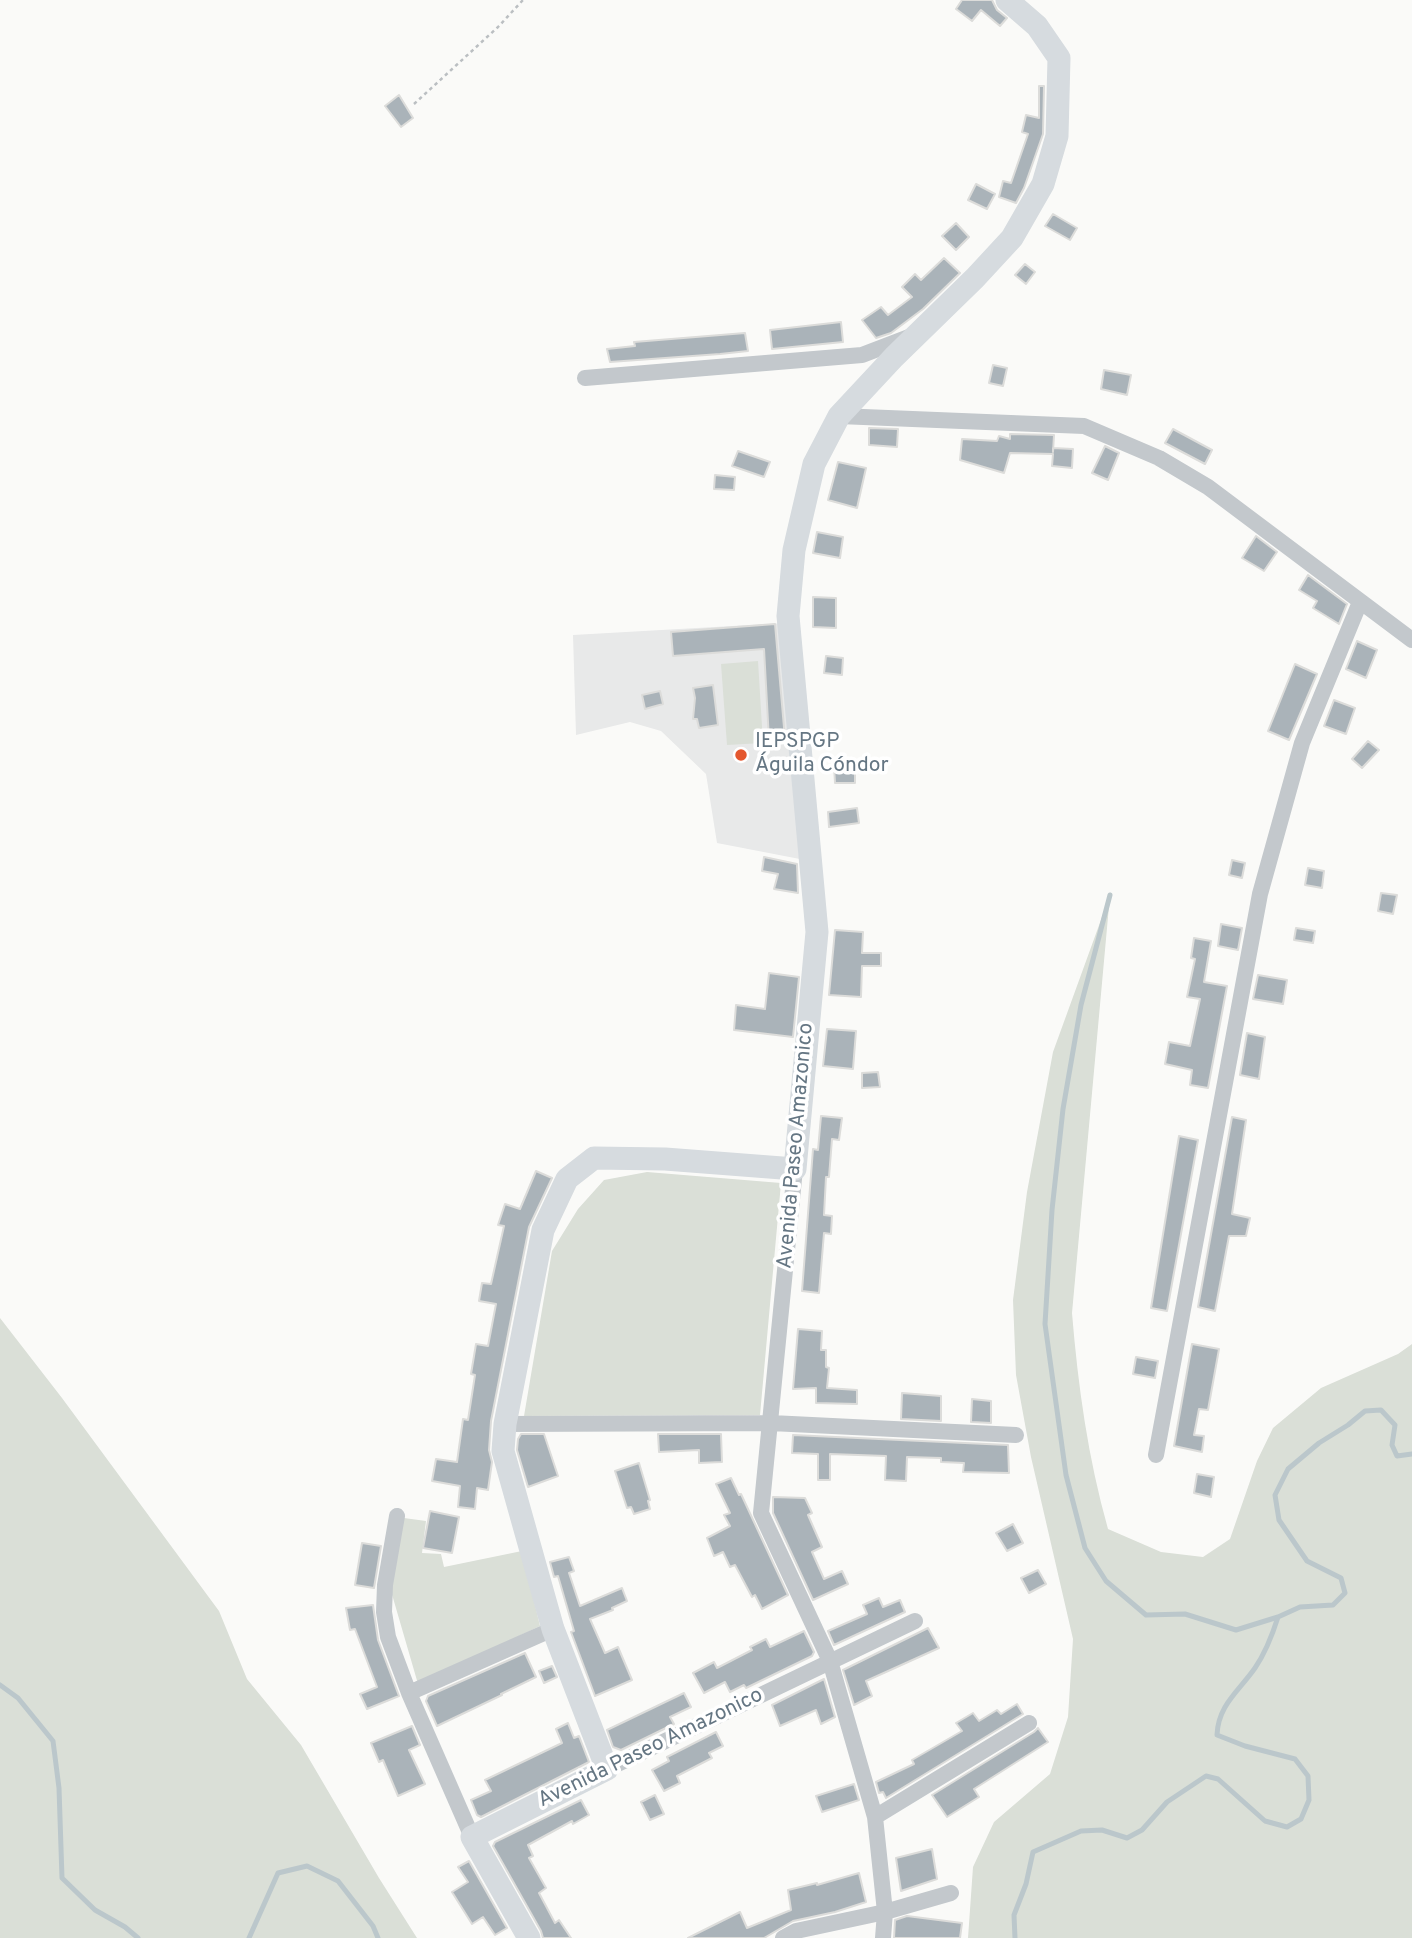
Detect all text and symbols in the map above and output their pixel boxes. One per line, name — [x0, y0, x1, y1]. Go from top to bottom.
place label: IEPSPGP Águila Cóndor — [755, 730, 889, 780]
marker: IEPSPGP Águila Cóndor — [733, 747, 749, 763]
street label: Avenida Paseo Amazonico — [774, 1022, 820, 1270]
street label: Avenida Paseo Amazonico — [535, 1684, 767, 1814]

